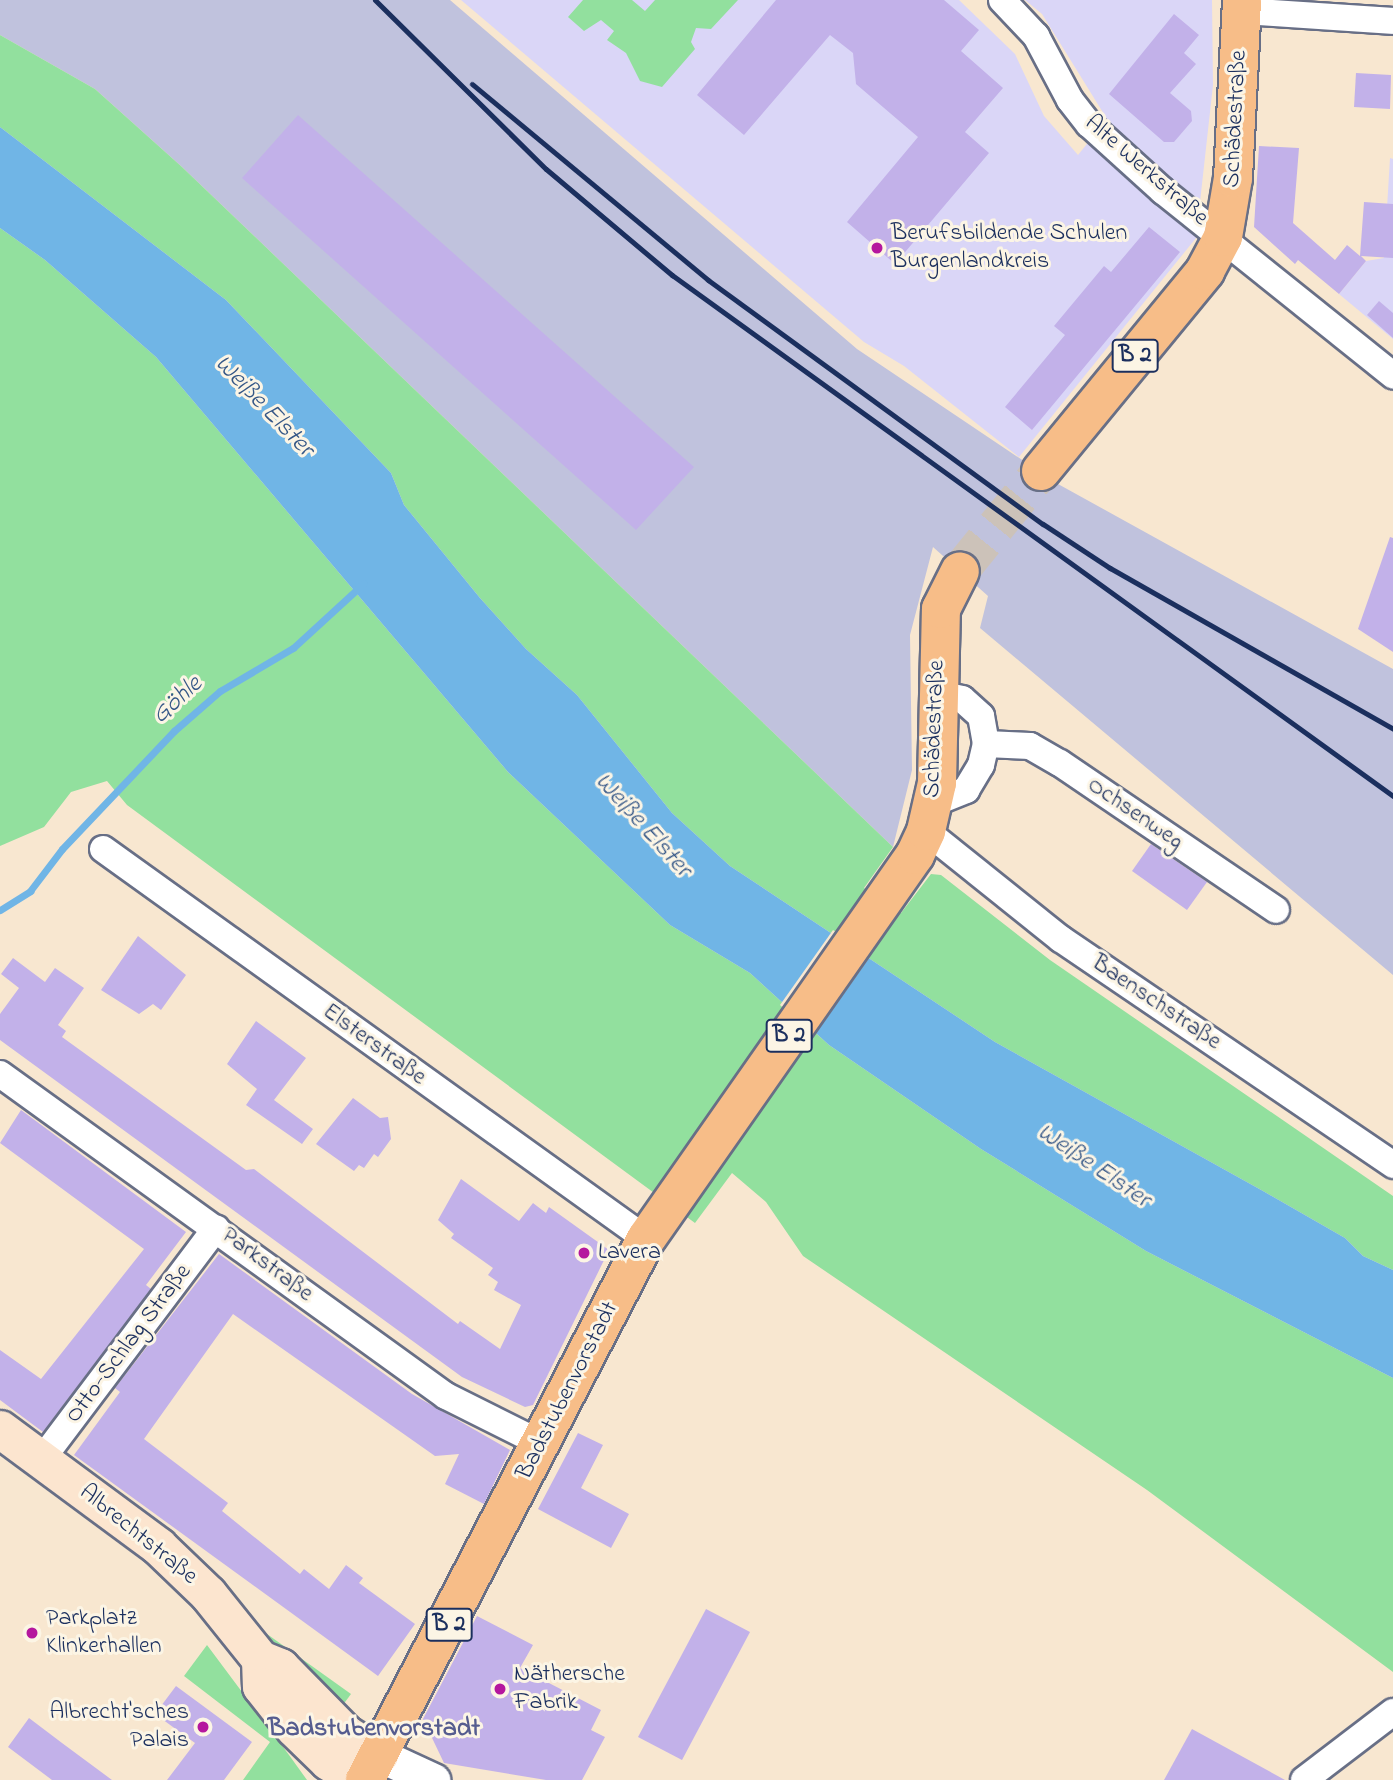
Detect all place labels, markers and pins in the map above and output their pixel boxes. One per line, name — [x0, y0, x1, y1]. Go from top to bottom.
place label: Berufsbildende Schulen Burgenlandkreis — [891, 220, 1127, 276]
marker: Berufsbildende Schulen Burgenlandkreis — [869, 240, 885, 256]
place label: Lavera — [598, 1239, 661, 1267]
marker: Lavera — [576, 1245, 592, 1261]
place label: Parkplatz Klinkerhallen — [46, 1605, 162, 1661]
marker: Parkplatz Klinkerhallen — [24, 1625, 40, 1641]
place label: Näthersche Fabrik — [514, 1661, 625, 1717]
marker: Näthersche Fabrik — [492, 1681, 508, 1697]
place label: Albrecht'sches Palais — [49, 1699, 189, 1755]
marker: Albrecht'sches Palais — [195, 1719, 211, 1735]

